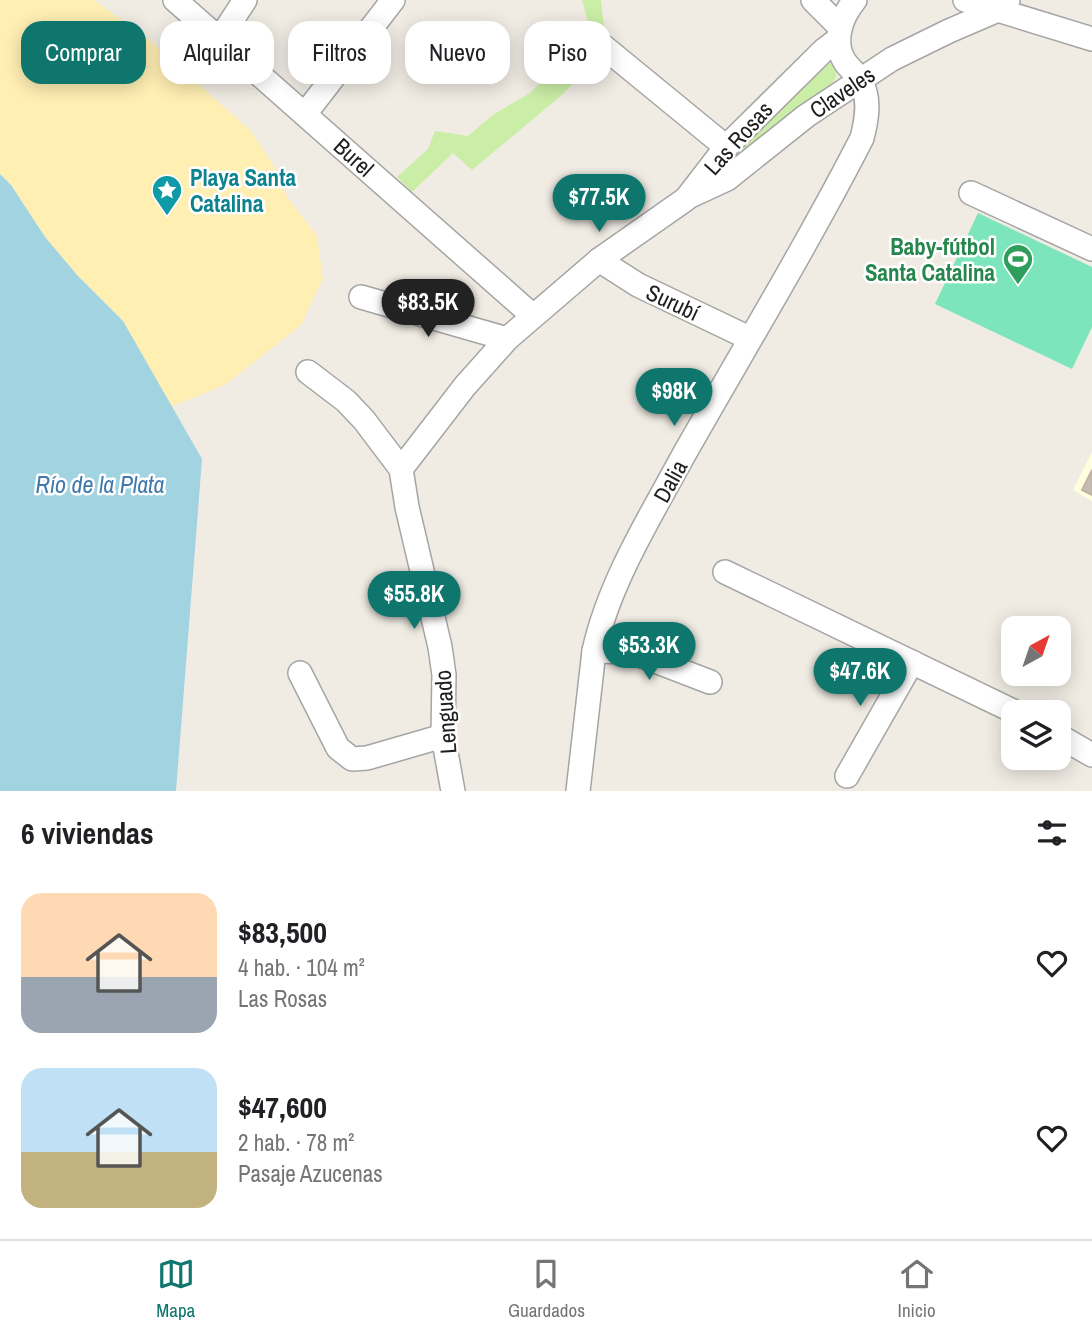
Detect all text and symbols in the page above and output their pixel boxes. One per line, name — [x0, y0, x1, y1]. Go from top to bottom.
chip: Comprar — [21, 21, 146, 84]
chip: Alquilar — [160, 21, 274, 84]
chip: Filtros — [288, 21, 391, 84]
chip: Nuevo — [405, 21, 510, 84]
chip: Piso — [524, 21, 611, 84]
street label: Claveles — [803, 59, 881, 125]
street label: Las Rosas — [697, 95, 779, 181]
street label: Burel — [327, 131, 381, 183]
place label: Playa Santa Catalina — [190, 162, 296, 219]
place icon: Playa Santa Catalina — [150, 173, 184, 217]
pin: $77.5K — [542, 174, 656, 234]
text: $77.5K — [569, 181, 629, 212]
place label: Baby-fútbol Santa Catalina — [865, 231, 996, 288]
sports icon: Baby-fútbol Santa Catalina — [1001, 242, 1035, 286]
street label: Surubí — [641, 276, 705, 328]
pin: $83.5K — [371, 280, 485, 339]
text: $83.5K — [398, 286, 458, 317]
pin: $98K — [633, 368, 715, 428]
text: $98K — [651, 375, 697, 406]
street label: Dalia — [646, 454, 694, 508]
water label: Río de la Plata — [35, 468, 165, 500]
pin: $55.8K — [357, 572, 471, 631]
text: $55.8K — [384, 578, 444, 609]
north arrow — [1001, 616, 1071, 686]
map controls — [1001, 616, 1071, 770]
pin: $53.3K — [592, 622, 706, 682]
text: $53.3K — [619, 629, 679, 660]
pin: $47.6K — [803, 648, 917, 708]
text: $47.6K — [830, 655, 890, 686]
street label: Lenguado — [427, 669, 463, 755]
button: layers — [1001, 700, 1071, 770]
text: 6 viviendas — [21, 813, 154, 853]
icon: filters — [1033, 814, 1071, 852]
text: $83,500 — [238, 912, 327, 952]
icon: home — [77, 921, 161, 1005]
icon: heart — [1033, 944, 1071, 982]
text: 4 hab. · 104 m² — [238, 952, 365, 983]
text: Las Rosas — [238, 983, 327, 1014]
text: $47,600 — [238, 1087, 327, 1127]
icon: home — [77, 1096, 161, 1180]
icon: heart — [1033, 1119, 1071, 1157]
text: 2 hab. · 78 m² — [238, 1127, 354, 1158]
text: Pasaje Azucenas — [238, 1158, 383, 1189]
tab: Mapa — [156, 1255, 195, 1323]
tab: Guardados — [508, 1255, 585, 1323]
tab: Inicio — [898, 1255, 936, 1323]

